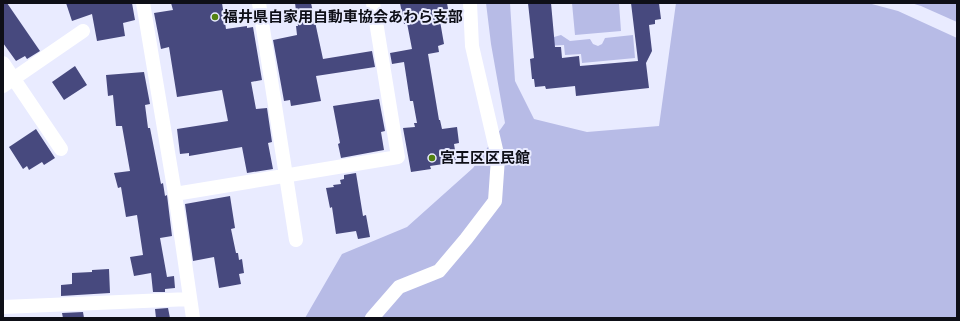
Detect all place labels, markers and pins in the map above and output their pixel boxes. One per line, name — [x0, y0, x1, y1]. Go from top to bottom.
place label: 福井県自家用自動車協会あわら支部 — [222, 8, 463, 25]
marker: 福井県自家用自動車協会あわら支部 — [210, 12, 220, 22]
place label: 宮王区区民館 — [440, 150, 530, 166]
marker: 宮王区区民館 — [427, 153, 437, 163]

